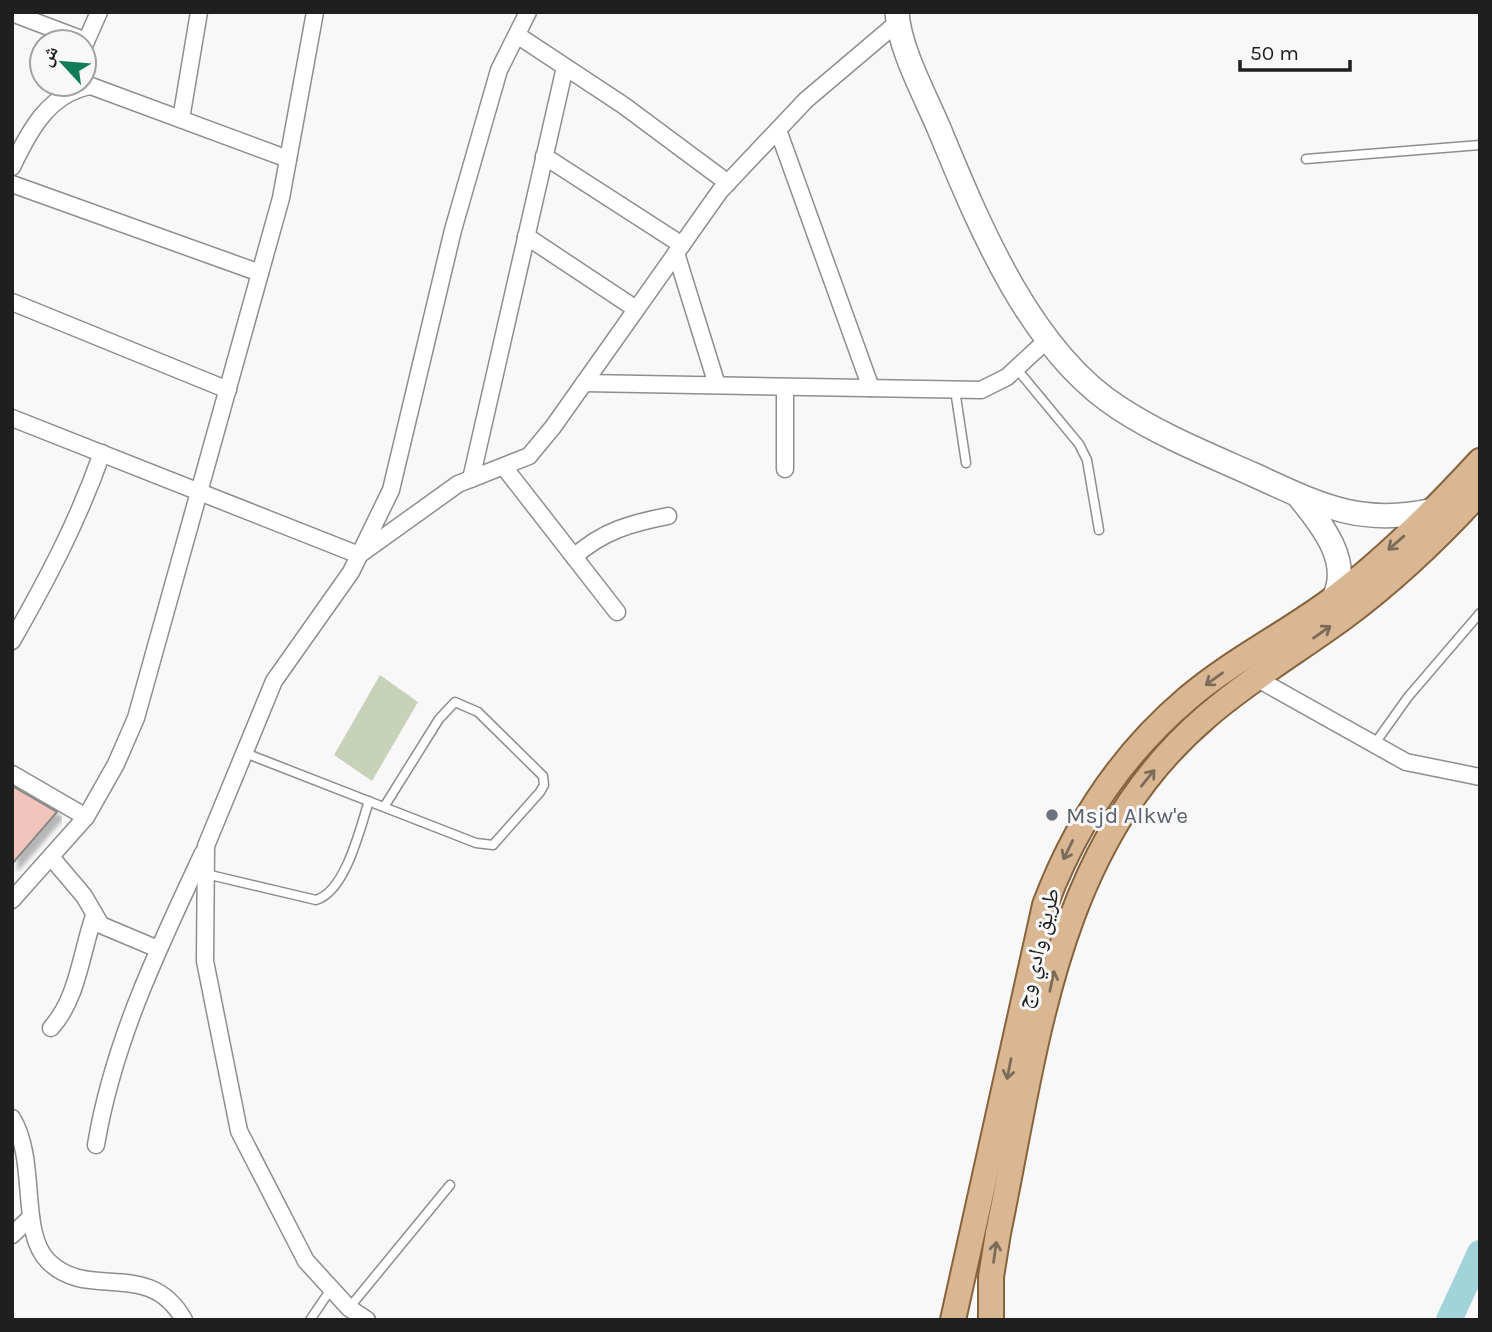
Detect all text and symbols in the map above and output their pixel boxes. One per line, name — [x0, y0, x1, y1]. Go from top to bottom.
north arrow — [28, 28, 98, 98]
scale bar — [1240, 28, 1350, 72]
text: 50 m — [1250, 41, 1299, 65]
text: ش — [34, 42, 63, 70]
one-way arrow — [1388, 535, 1406, 551]
one-way arrow — [1312, 625, 1331, 639]
one-way arrow — [1205, 671, 1224, 686]
one-way arrow — [1141, 769, 1156, 787]
place label: Msjd Alkw'e — [1066, 802, 1188, 829]
marker: Msjd Alkw'e — [1044, 807, 1060, 823]
one-way arrow — [1061, 839, 1074, 860]
street label: طريق وادي وج — [1009, 885, 1070, 1012]
one-way arrow — [1045, 970, 1059, 993]
one-way arrow — [1002, 1057, 1015, 1080]
one-way arrow — [989, 1241, 1002, 1264]

